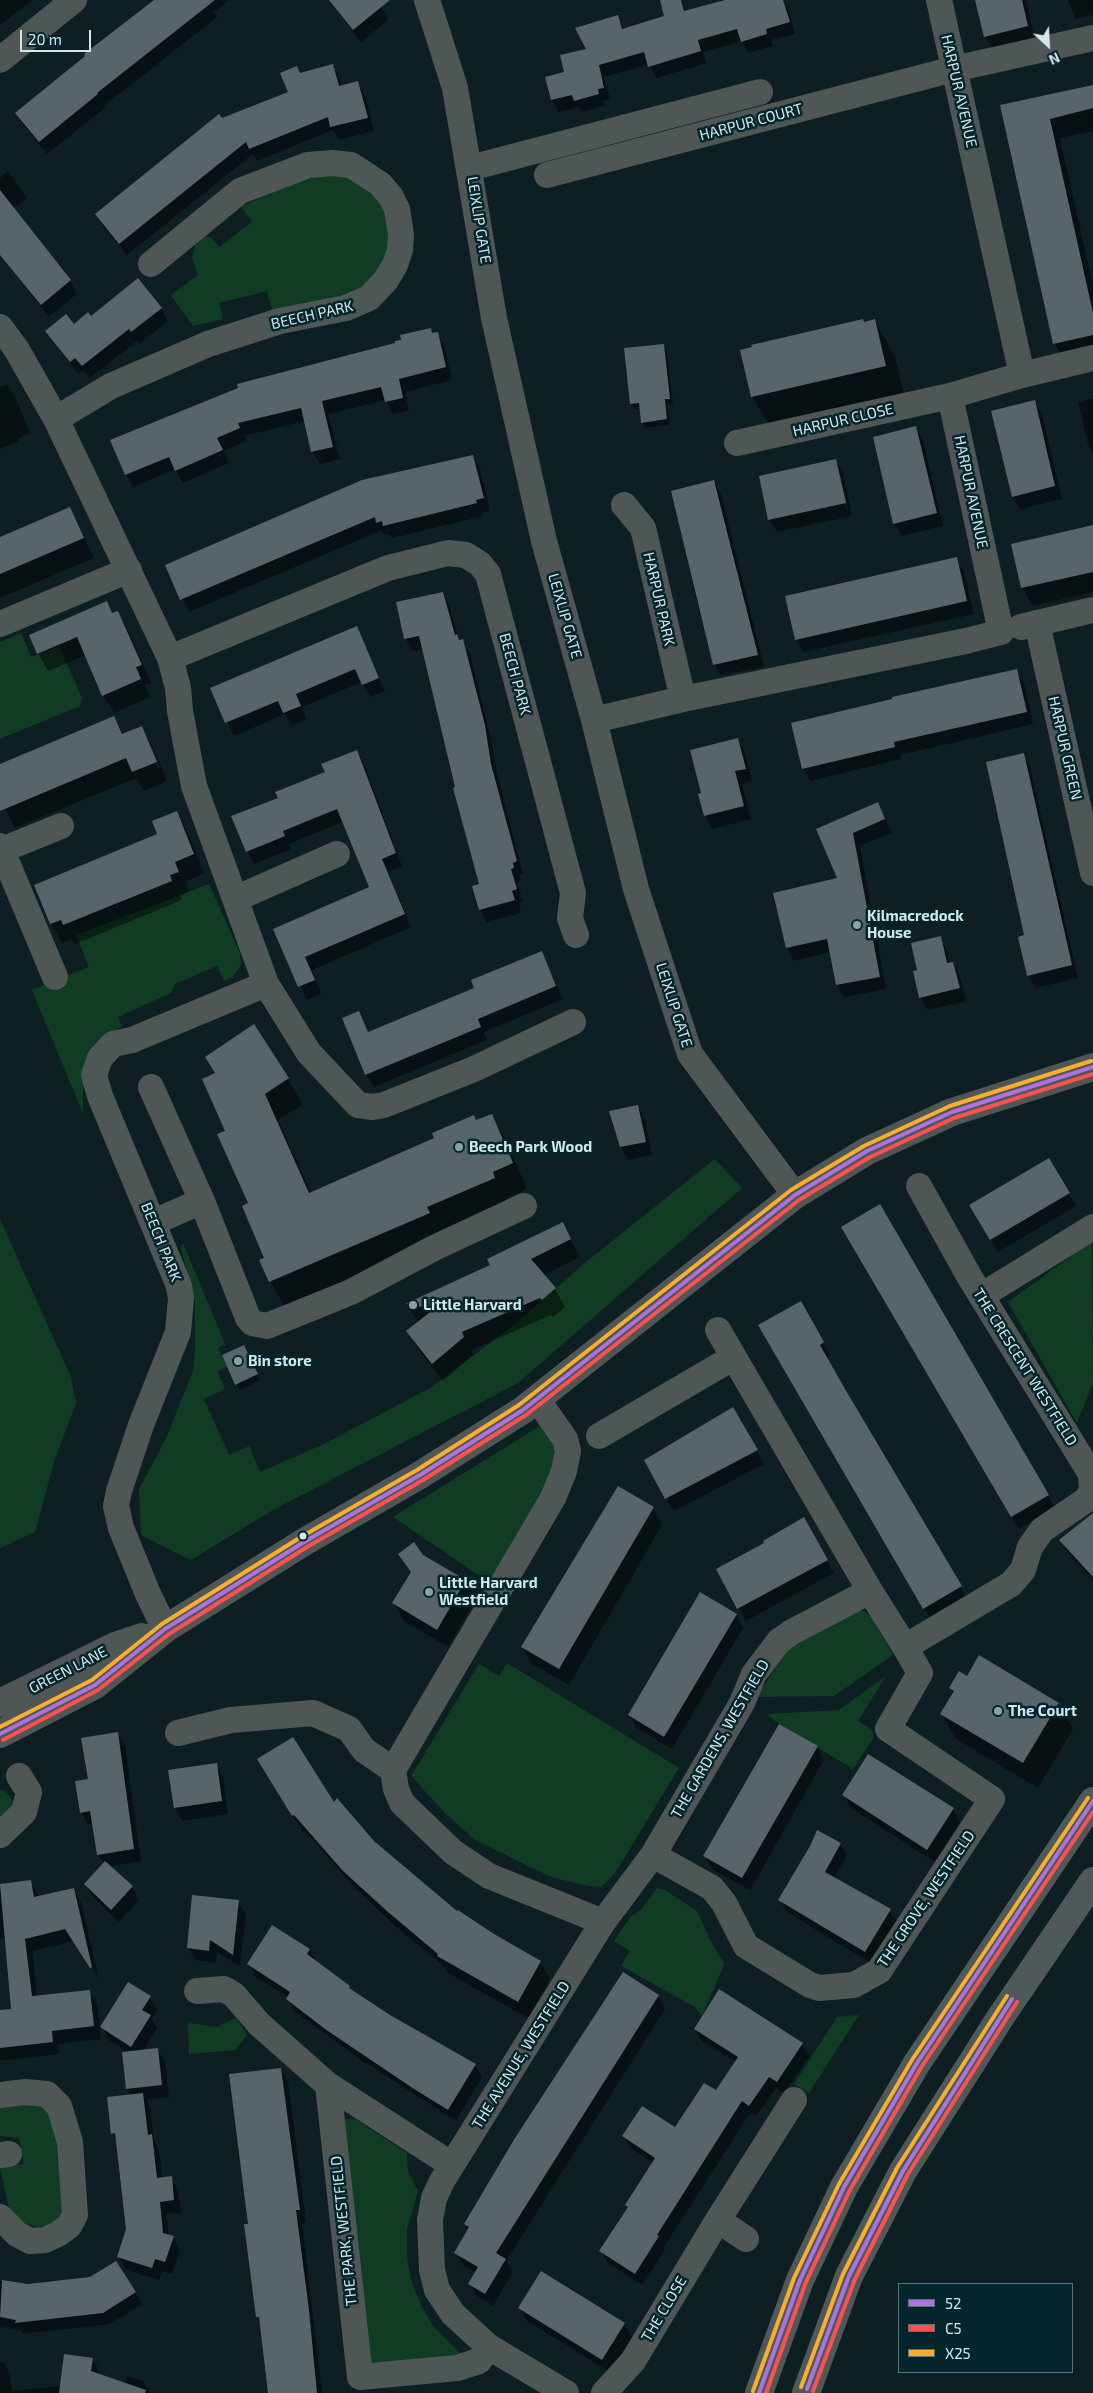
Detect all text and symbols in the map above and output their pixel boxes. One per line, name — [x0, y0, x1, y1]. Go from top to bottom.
scale bar — [22, 20, 94, 52]
north arrow — [1023, 20, 1073, 70]
text: 20 m — [28, 30, 62, 48]
street label: HARPUR AVENUE — [937, 33, 981, 149]
text: N — [1046, 49, 1063, 69]
street label: HARPUR COURT — [697, 100, 805, 144]
street label: LEIXLIP GATE — [463, 175, 495, 265]
street label: BEECH PARK — [269, 297, 355, 333]
street label: HARPUR CLOSE — [791, 400, 895, 440]
street label: HARPUR AVENUE — [950, 434, 992, 550]
street label: HARPUR PARK — [639, 550, 679, 648]
street label: LEIXLIP GATE — [544, 571, 586, 661]
street label: BEECH PARK — [495, 631, 535, 717]
street label: HARPUR GREEN — [1044, 694, 1086, 802]
place label: Kilmacredock House — [867, 907, 964, 942]
marker: Kilmacredock House — [851, 919, 863, 931]
street label: LEIXLIP GATE — [652, 960, 696, 1050]
place label: Beech Park Wood — [469, 1138, 592, 1156]
marker: Beech Park Wood — [453, 1141, 465, 1153]
street label: BEECH PARK — [137, 1200, 185, 1284]
street label: THE CRESCENT WESTFIELD — [969, 1285, 1081, 1449]
place label: Little Harvard — [423, 1296, 522, 1314]
marker: Little Harvard — [407, 1299, 419, 1311]
place label: Bin store — [248, 1352, 312, 1370]
marker: Bin store — [232, 1355, 244, 1367]
unlabelled marker — [298, 1531, 308, 1541]
place label: Little Harvard Westfield — [439, 1574, 538, 1609]
marker: Little Harvard Westfield — [423, 1586, 435, 1598]
street label: GREEN LANE — [26, 1643, 110, 1697]
street label: THE GARDENS, WESTFIELD — [667, 1656, 773, 1822]
place label: The Court — [1008, 1702, 1077, 1720]
marker: The Court — [992, 1705, 1004, 1717]
street label: THE GROVE, WESTFIELD — [873, 1827, 979, 1971]
street label: THE AVENUE, WESTFIELD — [468, 1978, 574, 2132]
street label: THE PARK, WESTFIELD — [327, 2155, 361, 2307]
street label: THE CLOSE — [637, 2273, 691, 2345]
legend — [898, 2283, 1073, 2373]
text: 52 — [945, 2294, 961, 2312]
text: C5 — [945, 2319, 962, 2337]
text: X25 — [945, 2344, 971, 2362]

